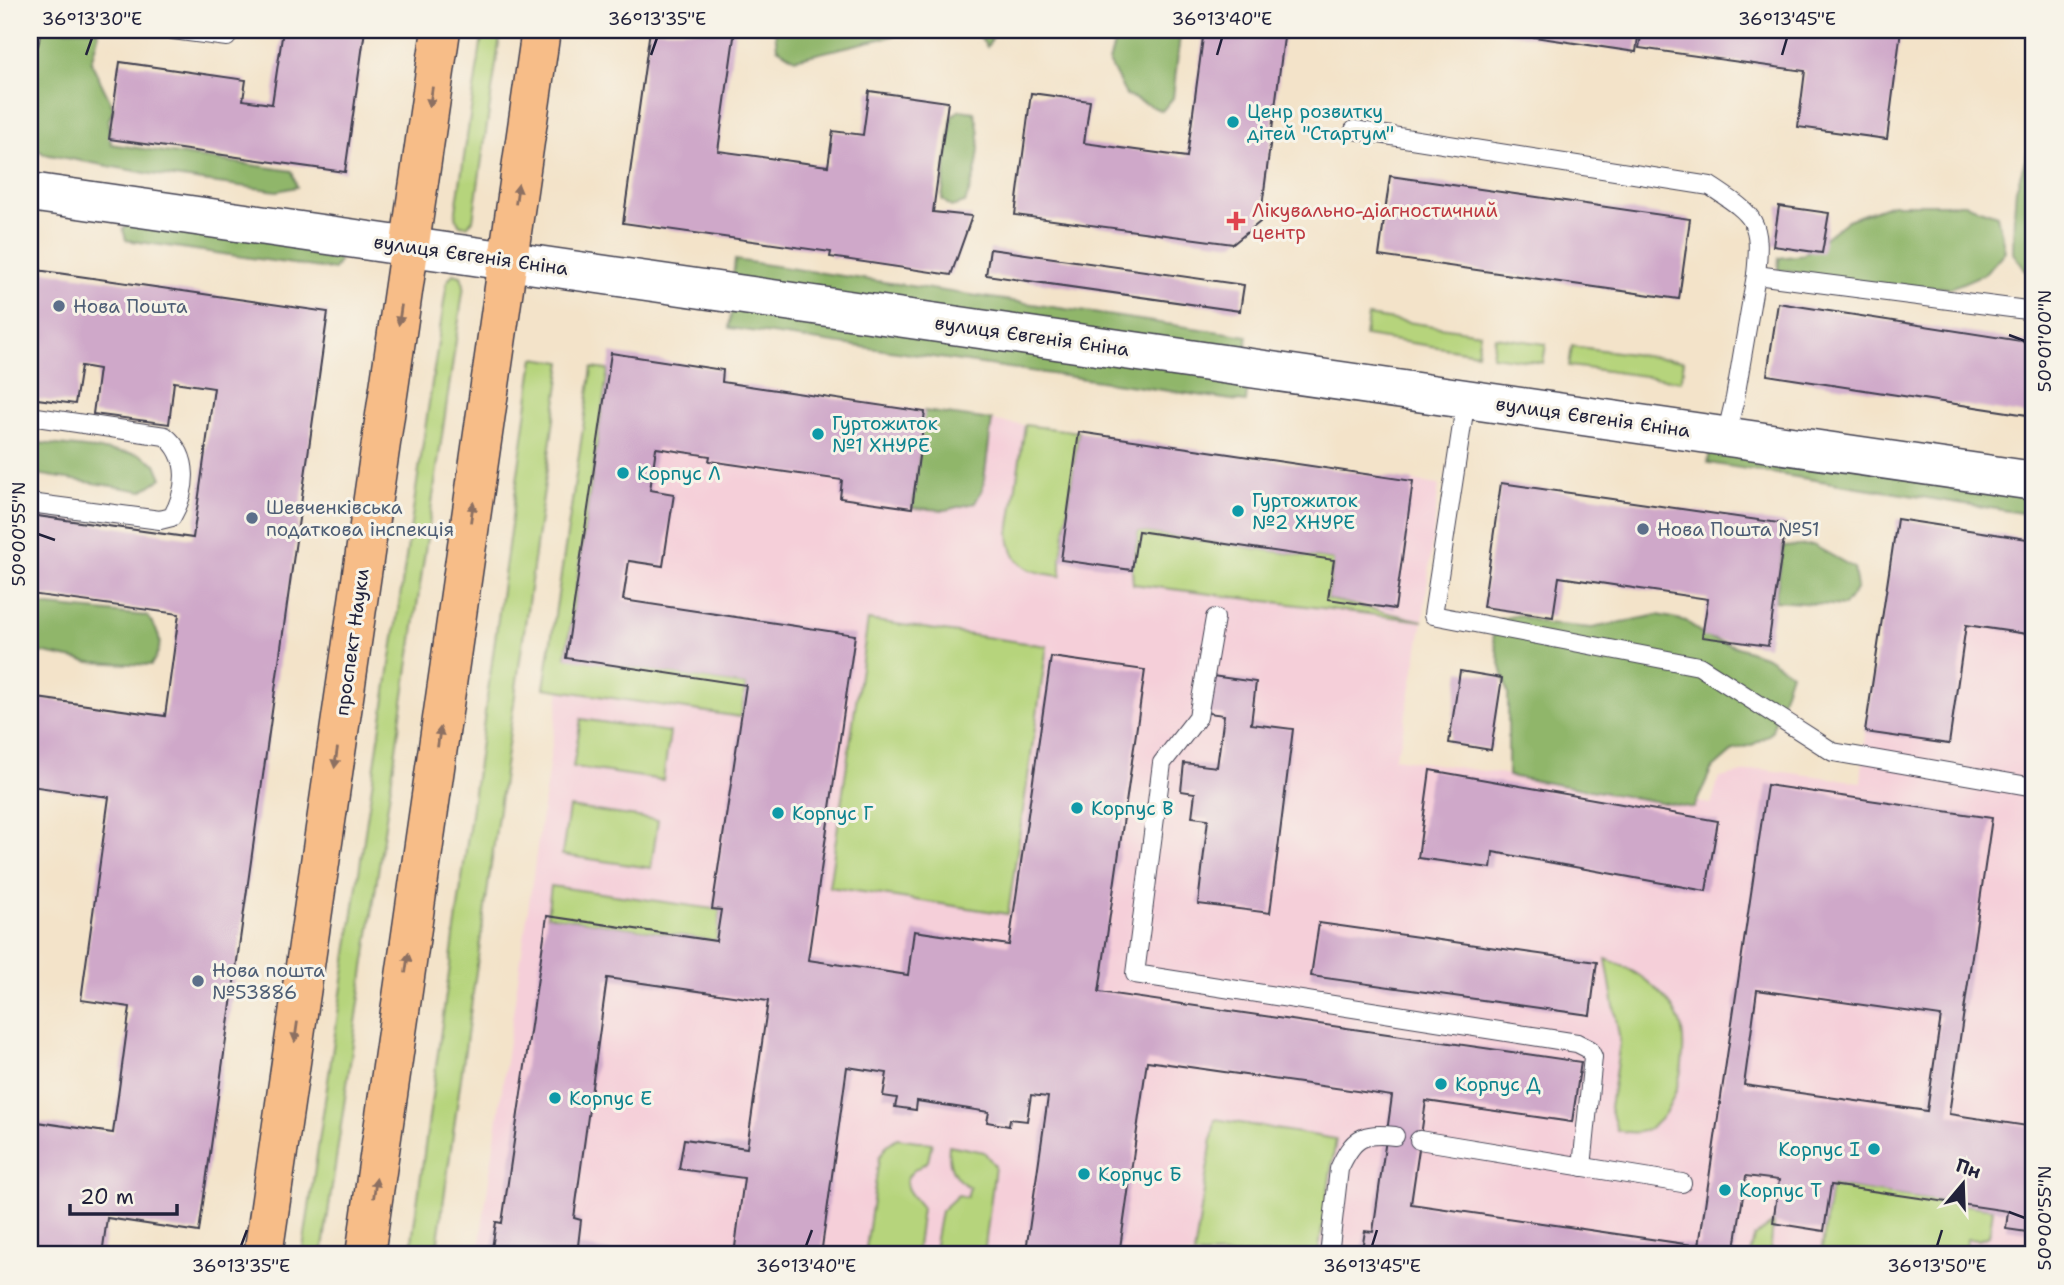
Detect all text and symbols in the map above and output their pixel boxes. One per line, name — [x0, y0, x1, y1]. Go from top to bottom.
text: 36°13'30"E — [42, 7, 142, 31]
text: 36°13'35"E — [608, 7, 706, 31]
text: 36°13'40"E — [1172, 7, 1272, 31]
text: 36°13'45"E — [1738, 7, 1836, 31]
one-way arrow — [426, 86, 437, 108]
place label: Ценр розвитку дітей "Стартум" — [1247, 99, 1394, 146]
marker: Ценр розвитку дітей "Стартум" — [1225, 114, 1241, 130]
one-way arrow — [512, 183, 523, 205]
place label: Лікувально-діагностичний центр — [1252, 198, 1498, 245]
marker: Лікувально-діагностичний центр — [1226, 211, 1246, 231]
street label: вулиця Євгенія Єніна — [372, 229, 570, 281]
text: 50°01'00"N — [2033, 290, 2057, 392]
place label: Нова Пошта — [73, 294, 188, 319]
marker: Нова Пошта — [51, 298, 67, 314]
one-way arrow — [394, 304, 405, 326]
street label: вулиця Євгенія Єніна — [933, 310, 1131, 362]
street label: вулиця Євгенія Єніна — [1494, 391, 1692, 443]
place label: Гуртожиток №1 ХНУРЕ — [832, 411, 938, 458]
marker: Гуртожиток №1 ХНУРЕ — [810, 426, 826, 442]
place label: Корпус Л — [637, 461, 721, 486]
marker: Корпус Л — [615, 465, 631, 481]
text: 50°00'55"N — [7, 482, 31, 586]
place label: Гуртожиток №2 ХНУРЕ — [1252, 488, 1358, 535]
place label: Шевченківська податкова інспекція — [266, 495, 454, 542]
one-way arrow — [467, 501, 478, 523]
marker: Гуртожиток №2 ХНУРЕ — [1230, 503, 1246, 519]
marker: Шевченківська податкова інспекція — [244, 510, 260, 526]
place label: Нова Пошта №51 — [1657, 517, 1820, 542]
marker: Нова Пошта №51 — [1635, 521, 1651, 537]
street label: проспект Науки — [329, 567, 375, 717]
one-way arrow — [434, 726, 445, 748]
one-way arrow — [330, 747, 341, 769]
place label: Корпус В — [1091, 796, 1174, 821]
marker: Корпус В — [1069, 800, 1085, 816]
place label: Корпус Г — [792, 801, 874, 826]
marker: Корпус Г — [770, 805, 786, 821]
one-way arrow — [402, 951, 413, 973]
place label: Нова пошта №53886 — [212, 958, 325, 1005]
marker: Нова пошта №53886 — [190, 973, 206, 989]
one-way arrow — [290, 1021, 301, 1043]
place label: Корпус Д — [1455, 1072, 1541, 1097]
marker: Корпус Д — [1433, 1076, 1449, 1092]
place label: Корпус E — [569, 1086, 652, 1111]
marker: Корпус E — [547, 1090, 563, 1106]
place label: Корпус І — [1778, 1137, 1860, 1162]
marker: Корпус І — [1866, 1141, 1882, 1157]
north arrow — [1927, 1148, 1997, 1218]
text: Пн — [1952, 1152, 1984, 1184]
place label: Корпус Б — [1098, 1162, 1182, 1187]
marker: Корпус Б — [1076, 1166, 1092, 1182]
text: 50°00'55"N — [2033, 1166, 2057, 1270]
scale bar — [70, 1173, 177, 1217]
one-way arrow — [369, 1177, 380, 1199]
place label: Корпус T — [1739, 1178, 1822, 1203]
marker: Корпус T — [1717, 1182, 1733, 1198]
text: 20 m — [80, 1183, 134, 1211]
text: 36°13'35"E — [192, 1254, 290, 1278]
text: 36°13'40"E — [756, 1254, 856, 1278]
text: 36°13'45"E — [1323, 1254, 1421, 1278]
text: 36°13'50"E — [1887, 1254, 1987, 1278]

